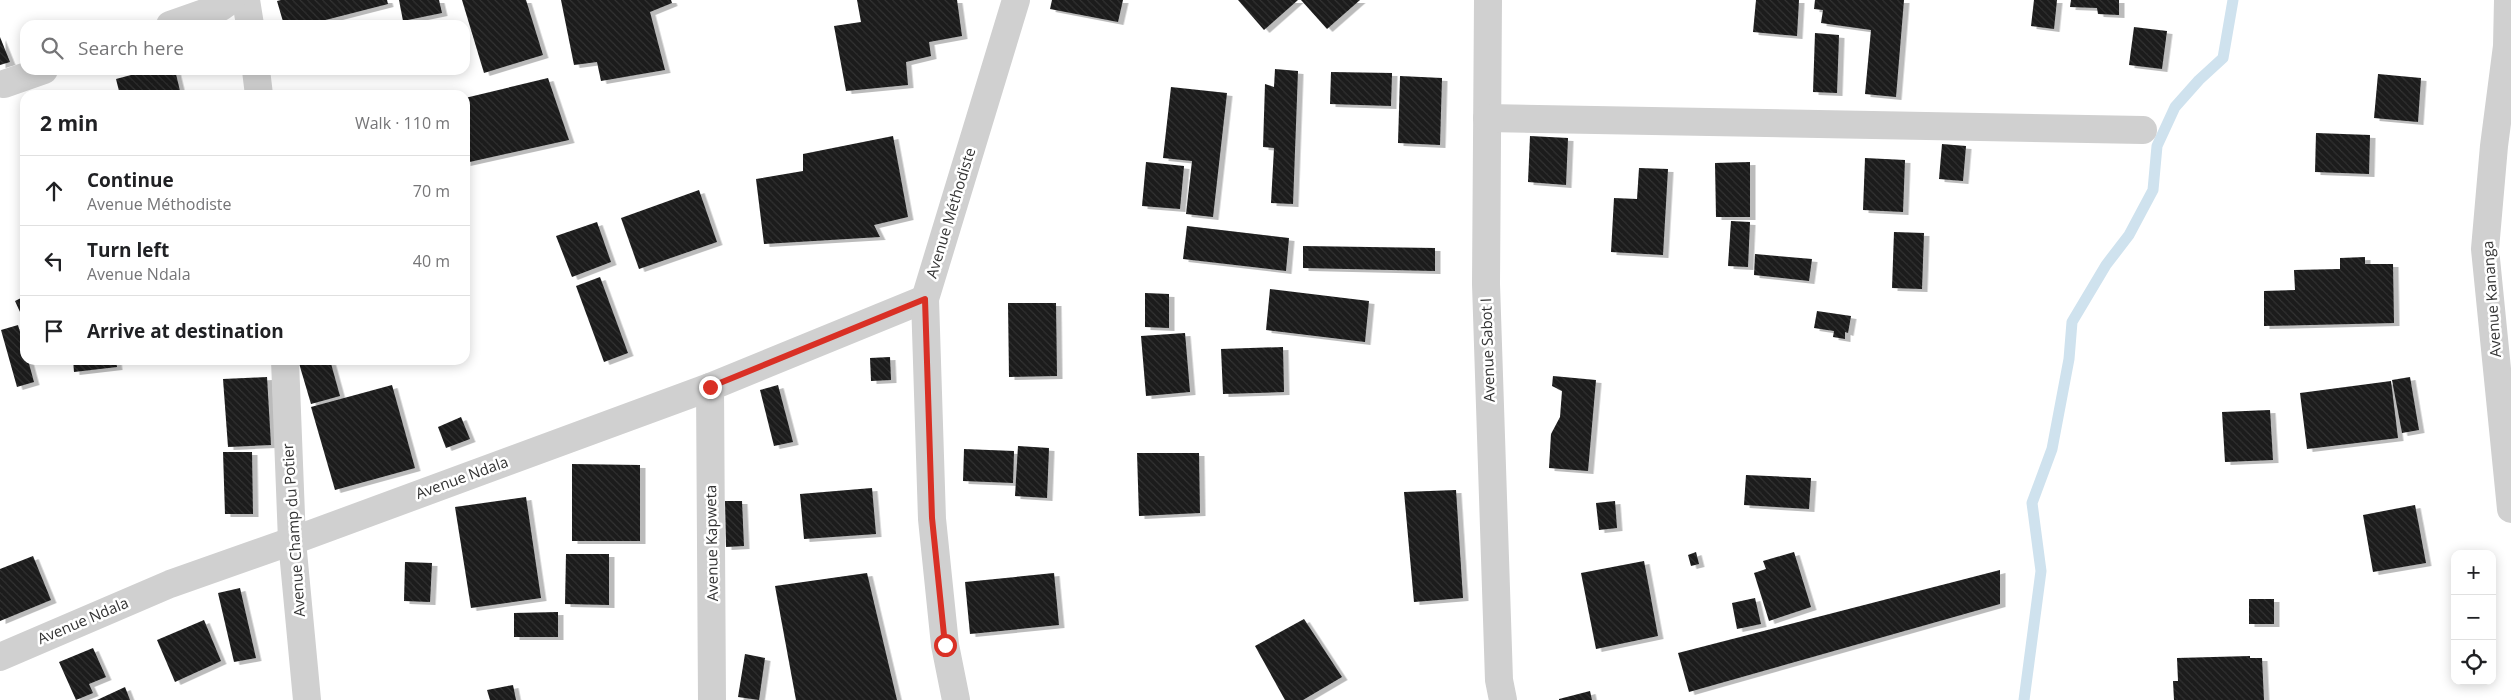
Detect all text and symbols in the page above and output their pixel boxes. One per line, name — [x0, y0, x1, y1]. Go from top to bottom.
search box — [20, 20, 470, 75]
icon: search — [38, 34, 66, 62]
text: Search here — [78, 35, 184, 61]
text: 2 min — [40, 109, 98, 137]
text: Walk · 110 m — [355, 112, 450, 134]
street label: Avenue Méthodiste — [921, 145, 979, 280]
text: Continue — [87, 167, 174, 193]
icon: ahead — [40, 177, 68, 205]
text: 70 m — [413, 180, 450, 202]
text: Avenue Méthodiste — [87, 193, 232, 215]
text: Turn left — [87, 237, 169, 263]
street label: Avenue Kananga — [2477, 240, 2505, 358]
icon: left — [40, 247, 68, 275]
text: 40 m — [413, 250, 450, 272]
text: Avenue Ndala — [87, 263, 191, 285]
street label: Avenue Sabot I — [1475, 298, 1499, 403]
icon: arrive — [40, 317, 68, 345]
text: Arrive at destination — [87, 318, 284, 344]
route end — [699, 376, 722, 399]
street label: Avenue Champ du Potier — [277, 443, 309, 618]
street label: Avenue Ndala — [413, 451, 511, 503]
street label: Avenue Kapweta — [700, 485, 722, 601]
map controls — [2451, 550, 2496, 685]
button: + — [2451, 550, 2496, 595]
street label: Avenue Ndala — [34, 592, 131, 648]
button: − — [2451, 595, 2496, 640]
route start — [934, 634, 957, 657]
button: locate — [2451, 640, 2496, 685]

